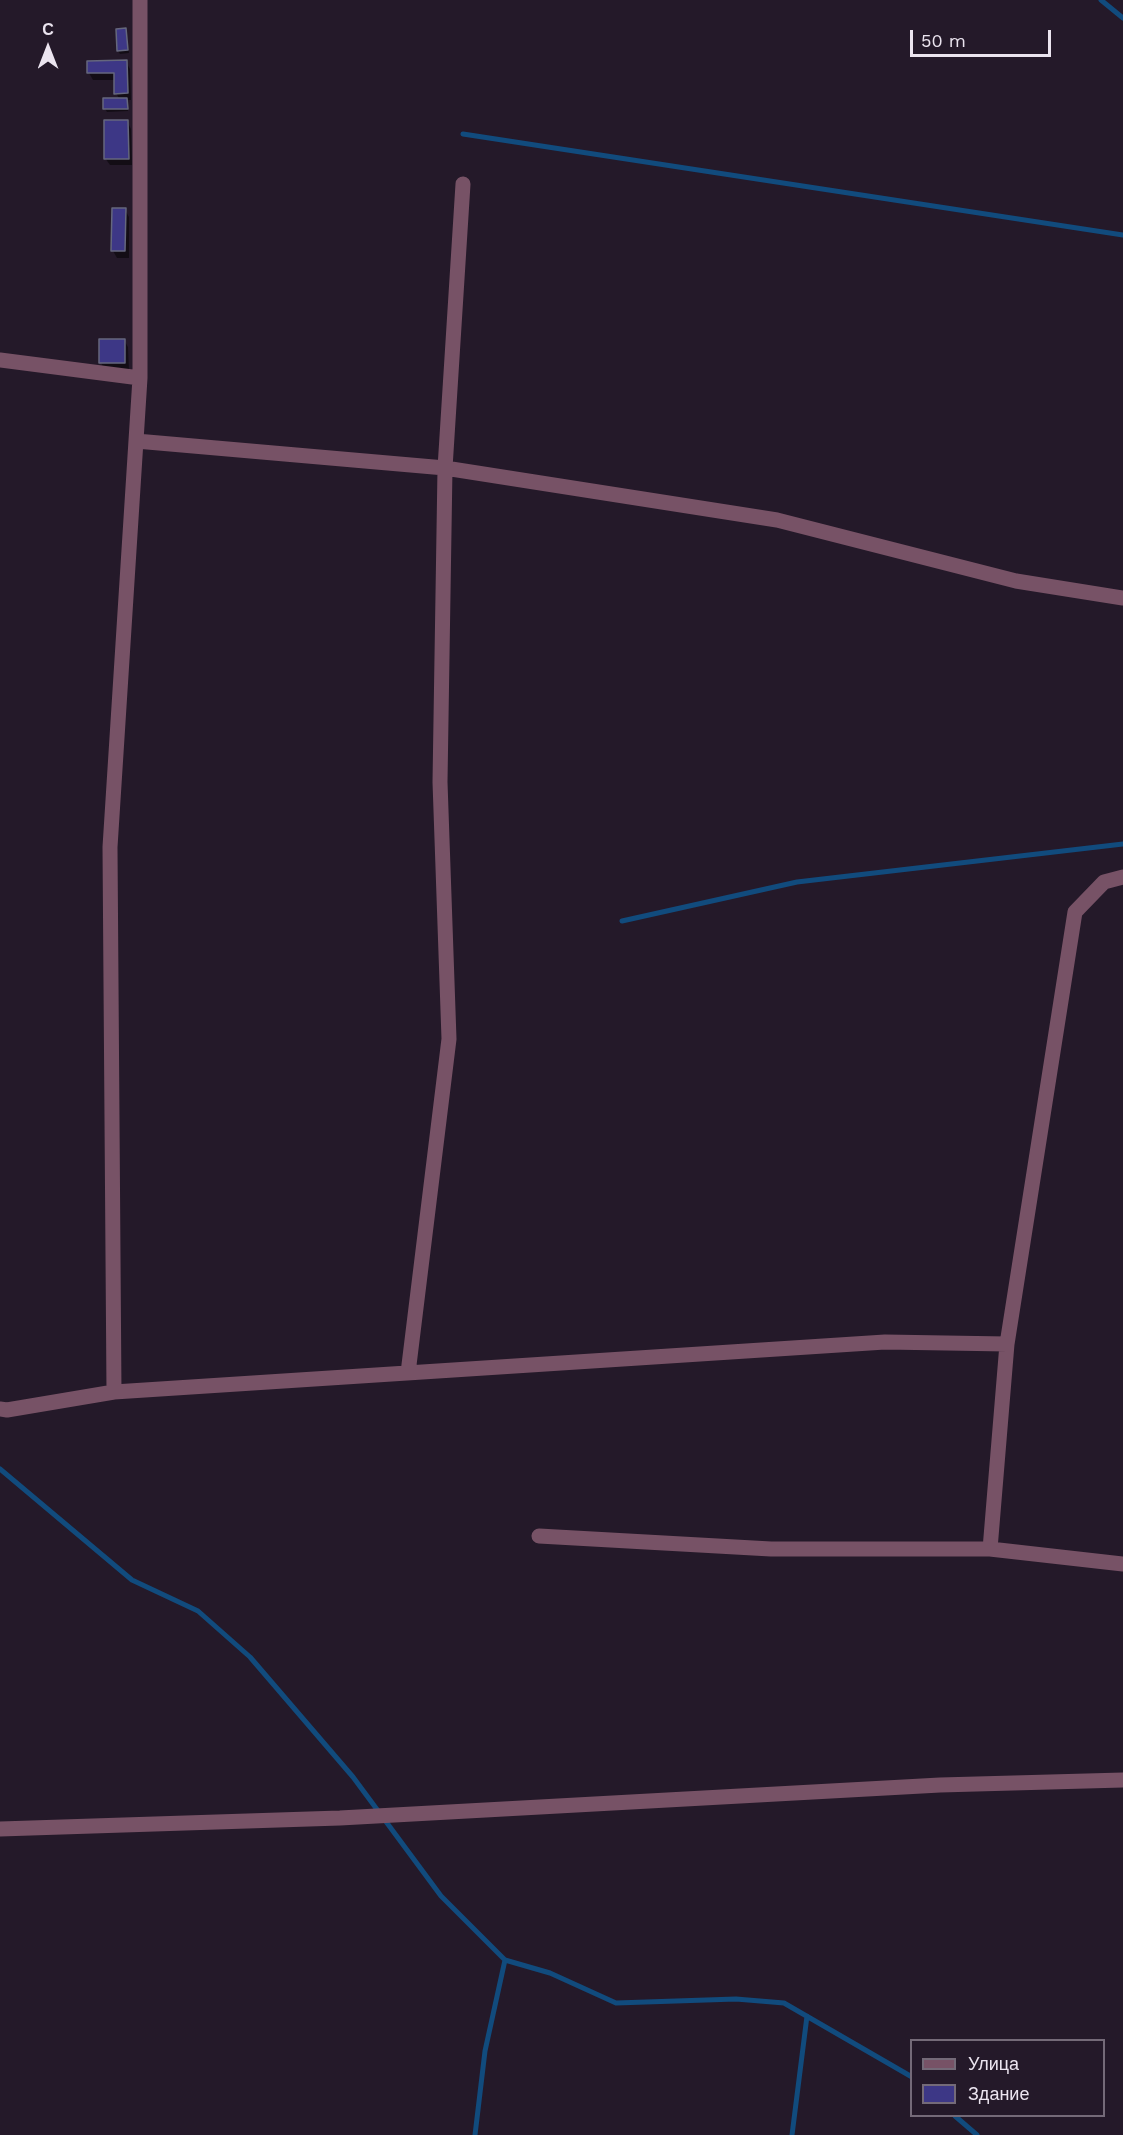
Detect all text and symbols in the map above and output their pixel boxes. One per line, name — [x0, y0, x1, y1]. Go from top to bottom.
north arrow — [18, 18, 78, 78]
scale bar — [913, 18, 1054, 56]
text: С — [42, 20, 54, 39]
text: 50 m — [921, 30, 966, 51]
legend — [910, 2039, 1105, 2117]
text: Улица — [968, 2053, 1019, 2074]
text: Здание — [968, 2083, 1029, 2104]

